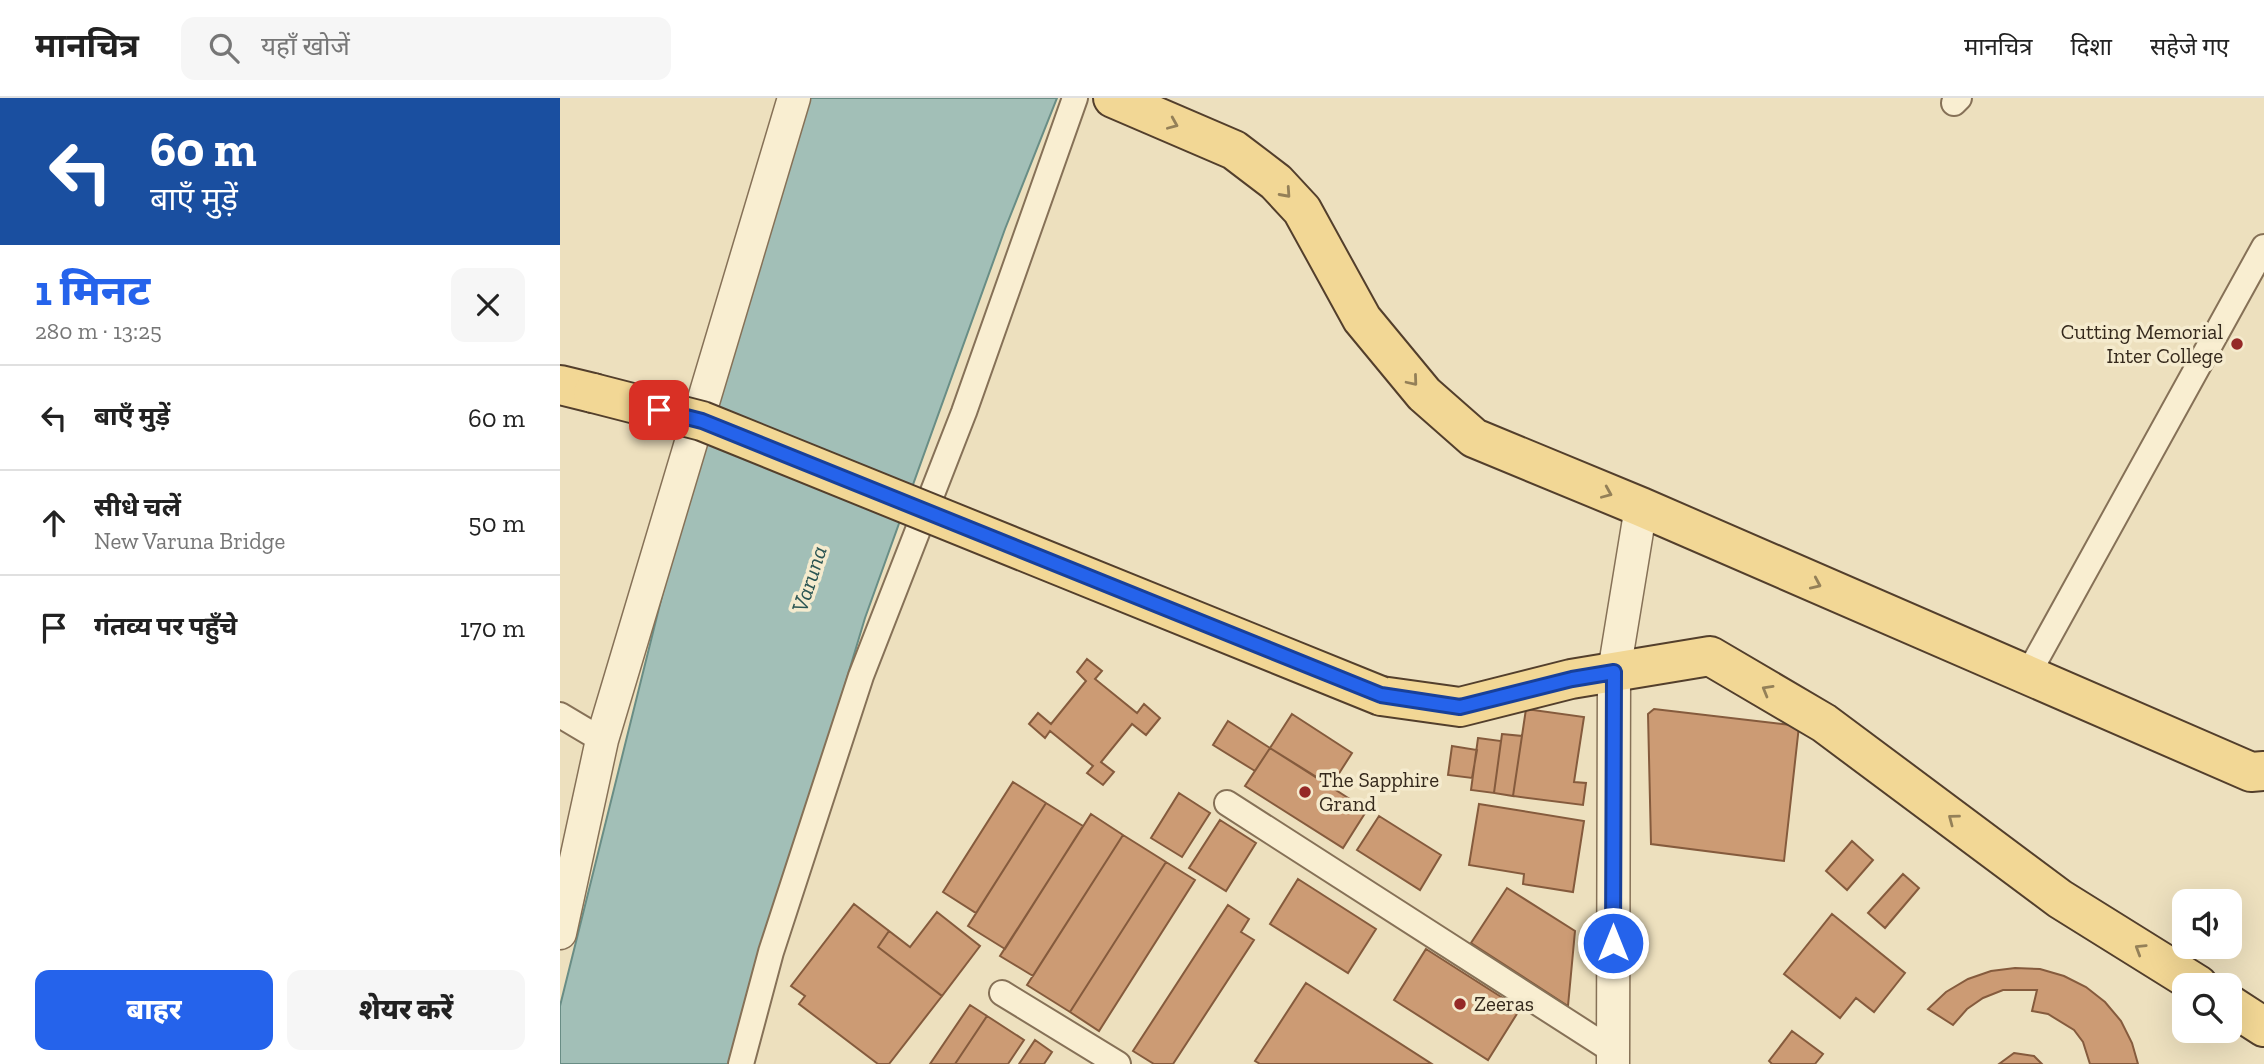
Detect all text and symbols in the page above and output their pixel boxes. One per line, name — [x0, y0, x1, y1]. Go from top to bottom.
search box — [181, 17, 671, 80]
text: मानचित्र — [35, 26, 139, 65]
icon: search — [205, 29, 243, 67]
text: यहाँ खोजें — [261, 30, 350, 62]
text: मानचित्र — [1964, 32, 2032, 61]
text: दिशा — [2070, 32, 2112, 61]
text: सहेजे गए — [2150, 32, 2229, 61]
one-way arrow — [1166, 116, 1179, 130]
text: 60 m — [150, 120, 257, 179]
icon: left — [35, 126, 126, 217]
text: बाएँ मुड़ें — [150, 180, 238, 218]
one-way arrow — [1278, 185, 1291, 198]
text: 1 मिनट — [35, 265, 150, 316]
button: close — [451, 268, 525, 342]
text: 280 m · 13:25 — [35, 317, 162, 345]
place label: Cutting Memorial Inter College — [2061, 319, 2223, 368]
marker: Cutting Memorial Inter College — [2229, 336, 2245, 352]
one-way arrow — [1405, 372, 1417, 385]
pin — [629, 380, 689, 440]
icon: arrive — [640, 391, 678, 429]
icon: left — [35, 399, 73, 437]
text: बाएँ मुड़ें — [94, 400, 170, 432]
text: 60 m — [468, 402, 525, 434]
one-way arrow — [1600, 485, 1612, 499]
text: सीधे चलें — [94, 491, 181, 523]
icon: ahead — [35, 504, 73, 542]
text: 50 m — [468, 507, 525, 539]
text: New Varuna Bridge — [94, 527, 285, 555]
water label: Varuna — [785, 542, 833, 616]
one-way arrow — [1808, 576, 1821, 590]
icon: arrive — [35, 609, 73, 647]
text: गंतव्य पर पहुँचे — [94, 610, 237, 642]
text: 170 m — [460, 612, 525, 644]
one-way arrow — [1761, 685, 1774, 698]
place label: The Sapphire Grand — [1319, 767, 1439, 816]
marker: The Sapphire Grand — [1297, 784, 1313, 800]
one-way arrow — [1948, 815, 1961, 828]
map controls — [2172, 889, 2242, 1043]
button: sound — [2172, 889, 2242, 959]
position arrow — [1576, 906, 1650, 980]
one-way arrow — [2134, 945, 2147, 958]
button: बाहर — [35, 970, 273, 1050]
button: शेयर करें — [287, 970, 525, 1050]
button: search — [2172, 973, 2242, 1043]
place label: Zeeras — [1474, 991, 1534, 1016]
marker: Zeeras — [1452, 996, 1468, 1012]

